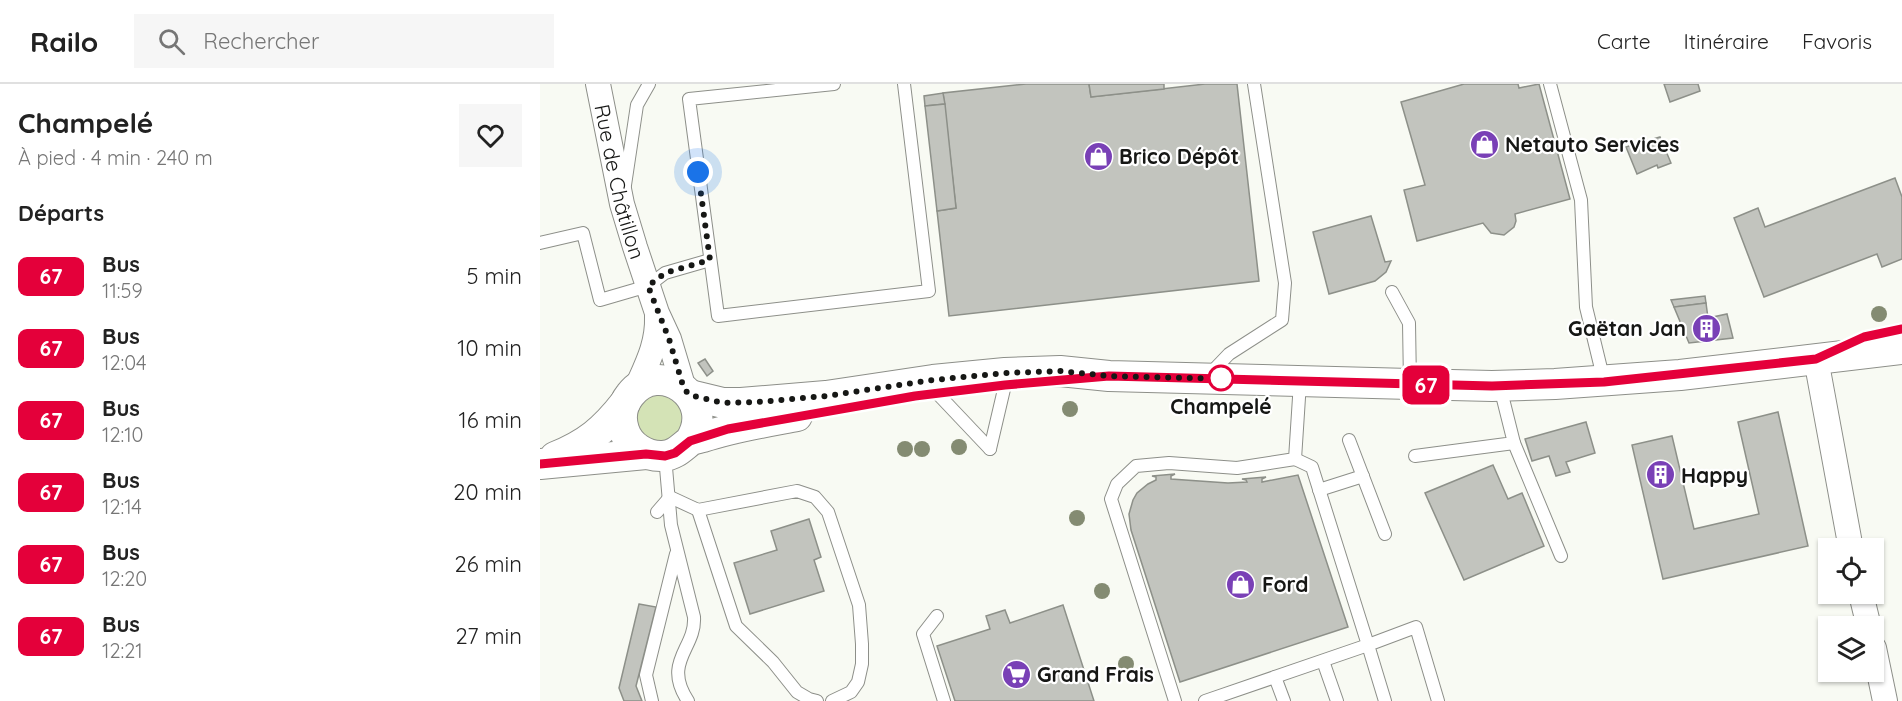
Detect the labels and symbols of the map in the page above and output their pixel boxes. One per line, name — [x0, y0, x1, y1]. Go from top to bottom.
street label: Rue de Châtillon — [589, 102, 651, 262]
shop icon: Netauto Services — [1468, 128, 1500, 160]
place label: Netauto Services — [1505, 131, 1679, 157]
shop icon: Brico Dépôt — [1082, 140, 1114, 172]
place label: Brico Dépôt — [1119, 143, 1239, 169]
your location — [683, 157, 713, 187]
building icon: Gaëtan Jan — [1691, 312, 1723, 344]
place label: Gaëtan Jan — [1568, 315, 1686, 341]
marker: Champelé — [1208, 365, 1234, 391]
line badge: 67 — [1399, 366, 1453, 404]
place label: Champelé — [1170, 393, 1272, 419]
building icon: Happy — [1644, 459, 1676, 491]
place label: Happy — [1681, 462, 1748, 488]
shop icon: Ford — [1225, 568, 1257, 600]
place label: Ford — [1262, 571, 1308, 597]
supermarket icon: Grand Frais — [1000, 658, 1032, 690]
place label: Grand Frais — [1037, 661, 1154, 687]

